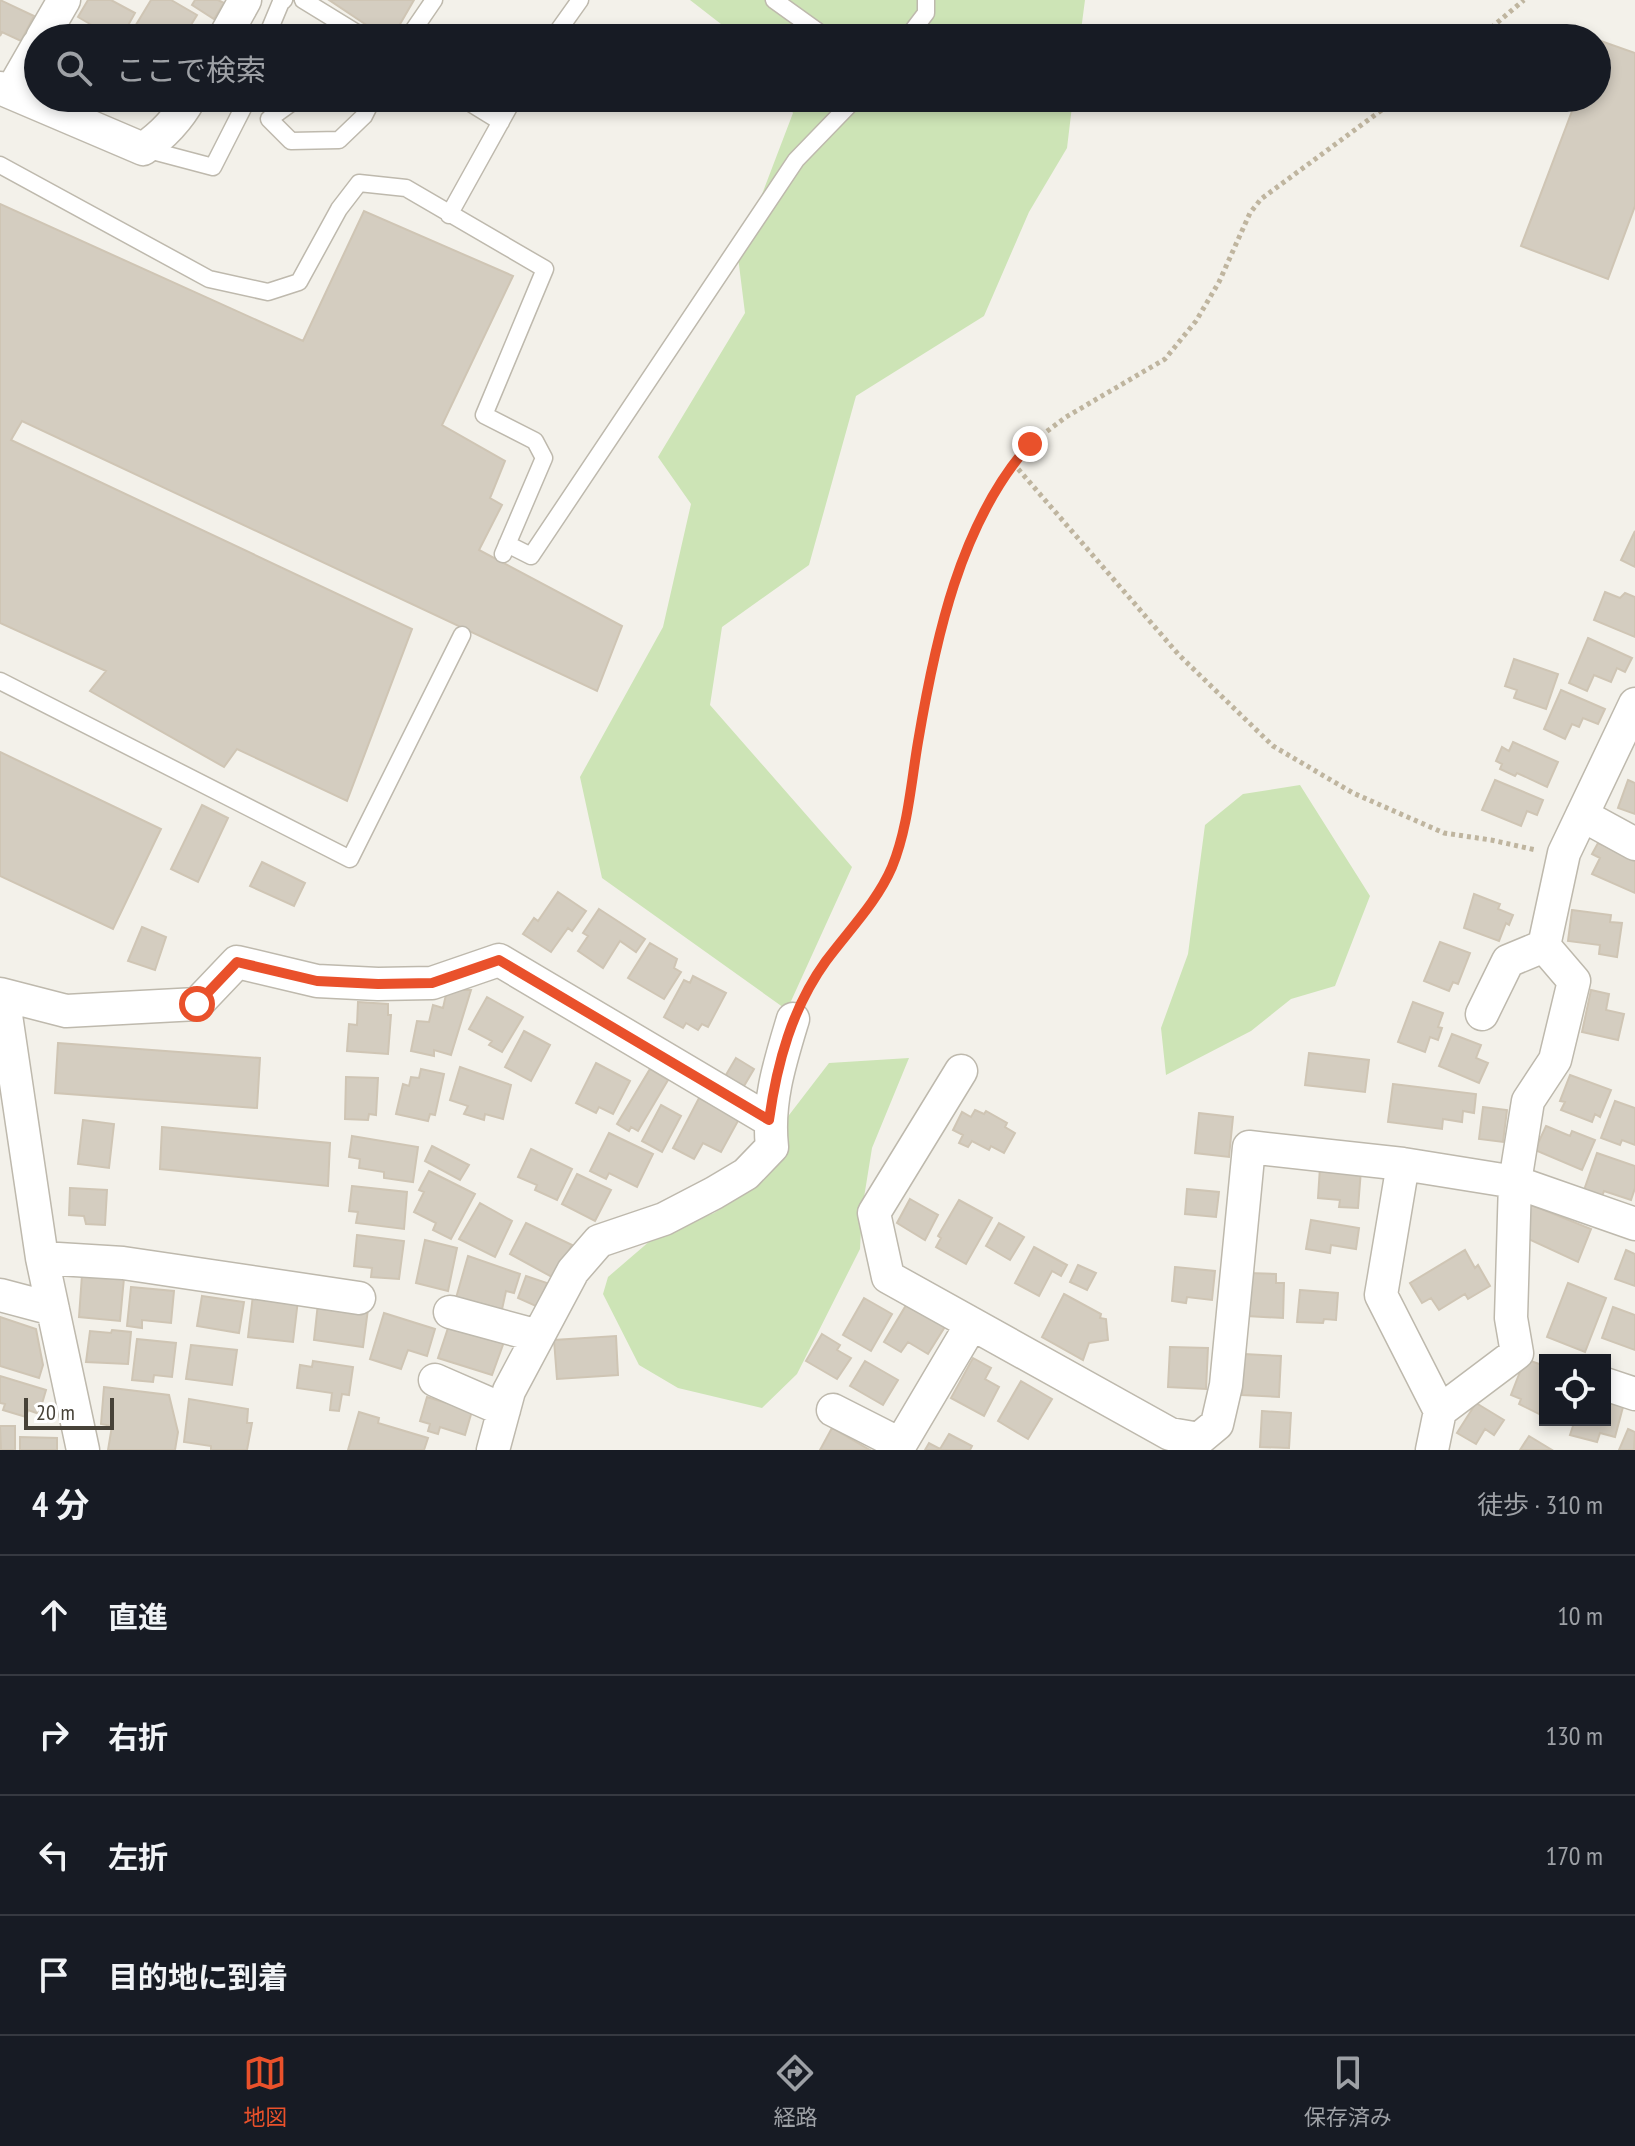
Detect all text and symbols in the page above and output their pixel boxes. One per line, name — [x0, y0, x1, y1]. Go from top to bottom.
search box — [24, 24, 1611, 112]
icon: search — [52, 46, 96, 90]
text: ここで検索 — [116, 50, 266, 89]
route end — [1012, 426, 1048, 462]
route start — [179, 986, 215, 1022]
map controls — [1539, 1354, 1611, 1426]
button: locate — [1539, 1354, 1611, 1426]
scale bar — [24, 1394, 114, 1430]
text: 20 m — [36, 1398, 75, 1426]
text: 4 分 — [32, 1482, 89, 1526]
text: 徒歩 · 310 m — [1477, 1488, 1603, 1521]
icon: ahead — [32, 1593, 76, 1637]
text: 直進 — [108, 1597, 168, 1636]
text: 10 m — [1557, 1599, 1603, 1632]
icon: right — [32, 1713, 76, 1757]
text: 右折 — [108, 1717, 168, 1756]
text: 130 m — [1545, 1719, 1603, 1752]
icon: left — [32, 1833, 76, 1877]
text: 左折 — [108, 1837, 168, 1876]
text: 170 m — [1545, 1839, 1603, 1872]
icon: arrive — [32, 1953, 76, 1997]
text: 目的地に到着 — [108, 1957, 288, 1996]
tab: 地図 — [243, 2051, 287, 2131]
tab: 経路 — [773, 2051, 818, 2131]
tab: 保存済み — [1304, 2051, 1392, 2131]

